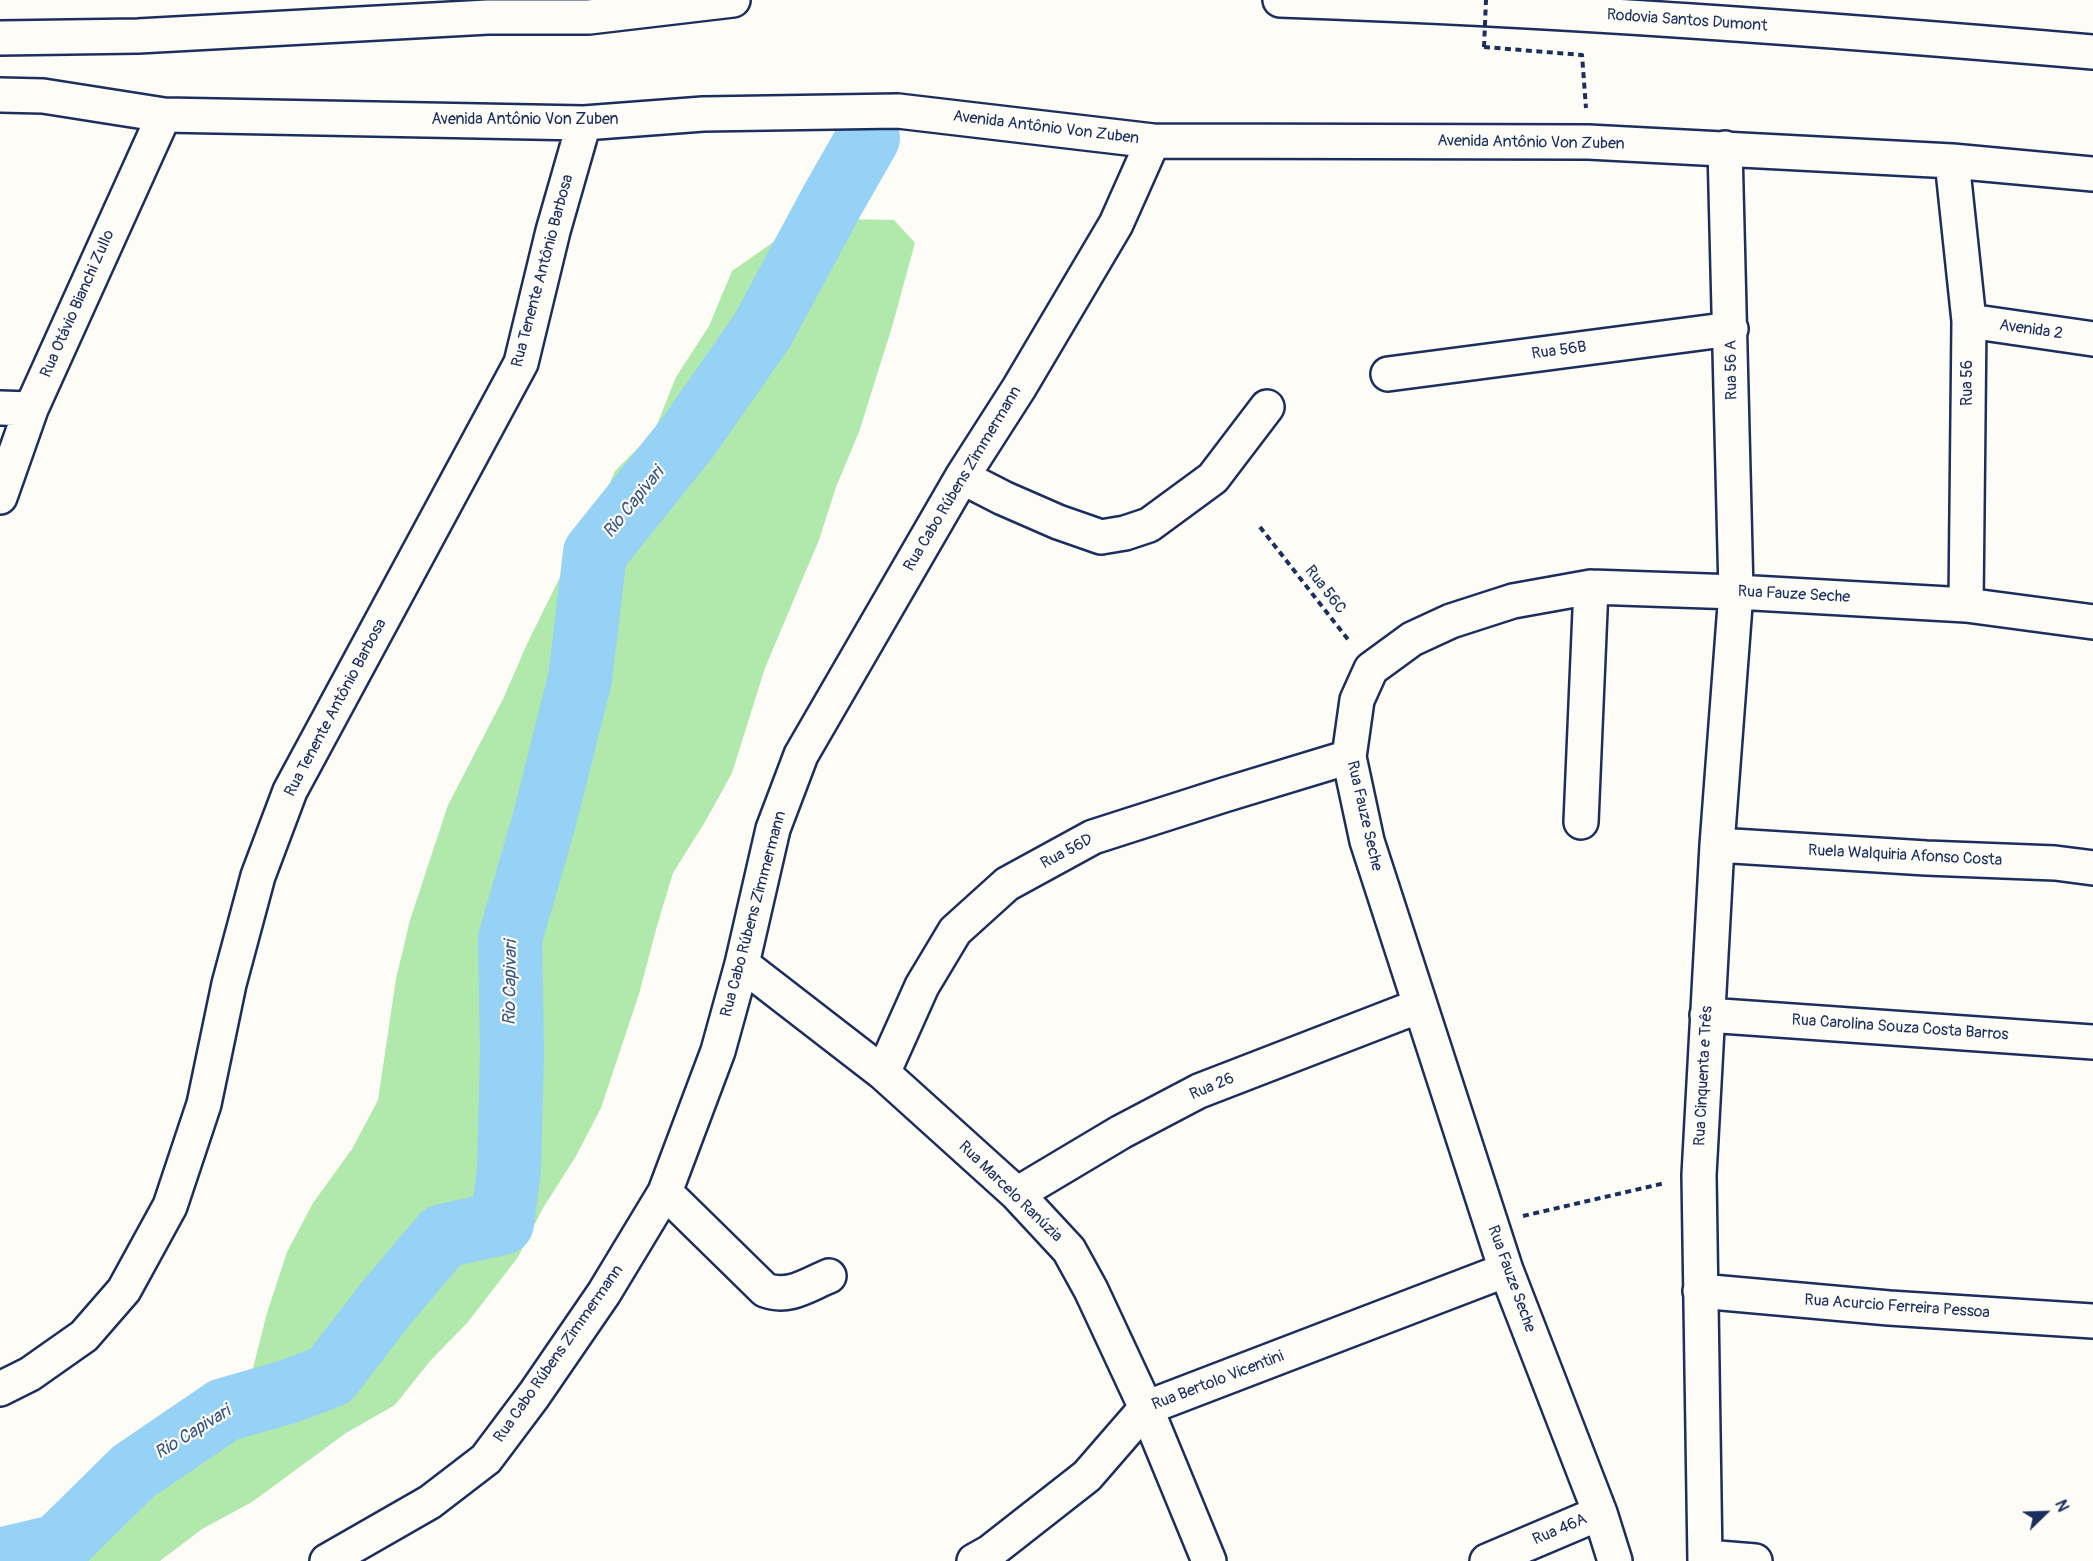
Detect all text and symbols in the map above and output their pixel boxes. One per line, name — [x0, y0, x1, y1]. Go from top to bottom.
street label: Rodovia Santos Dumont — [1606, 6, 1768, 36]
street label: Avenida Antônio Von Zuben — [952, 107, 1140, 149]
street label: Avenida Antônio Von Zuben — [431, 110, 619, 130]
street label: Avenida Antônio Von Zuben — [1437, 132, 1625, 154]
street label: Rua Tenente Antônio Barbosa — [508, 173, 578, 369]
street label: Rua Otávio Bianchi Zullo — [37, 227, 119, 381]
street label: Avenida 2 — [1998, 316, 2064, 344]
street label: Rua 56B — [1530, 338, 1588, 364]
street label: Rua 56 A — [1722, 340, 1742, 400]
street label: Rua 56 — [1958, 360, 1978, 406]
street label: Rua Cabo Rúbens Zimmermann — [900, 383, 1026, 575]
water label: Rio Capivari — [599, 463, 669, 543]
street label: Rua 56C — [1300, 562, 1350, 618]
street label: Rua Fauze Seche — [1737, 582, 1851, 608]
street label: Rua Tenente Antônio Barbosa — [281, 616, 391, 800]
street label: Rua Fauze Seche — [1342, 759, 1386, 873]
street label: Rua Cabo Rúbens Zimmermann — [717, 809, 791, 1019]
street label: Rua 56D — [1038, 830, 1096, 874]
street label: Ruela Walquiria Afonso Costa — [1807, 841, 2003, 871]
water label: Rio Capivari — [499, 940, 523, 1026]
street label: Rua Cinquenta e Três — [1691, 1005, 1717, 1147]
street label: Rua Carolina Souza Costa Barros — [1791, 1011, 2009, 1045]
street label: Rua 26 — [1187, 1069, 1237, 1105]
street label: Rua Marcelo Ranúzia — [954, 1138, 1066, 1246]
street label: Rua Fauze Seche — [1483, 1223, 1539, 1335]
street label: Rua Cabo Rúbens Zimmermann — [490, 1261, 628, 1447]
street label: Rua Acurcio Ferreira Pessoa — [1804, 1291, 1990, 1323]
street label: Rua Bertolo Vicentini — [1149, 1347, 1287, 1415]
water label: Rio Capivari — [151, 1401, 235, 1465]
north arrow — [2015, 1483, 2075, 1543]
text: N — [2050, 1497, 2073, 1515]
street label: Rua 46A — [1530, 1510, 1590, 1550]

